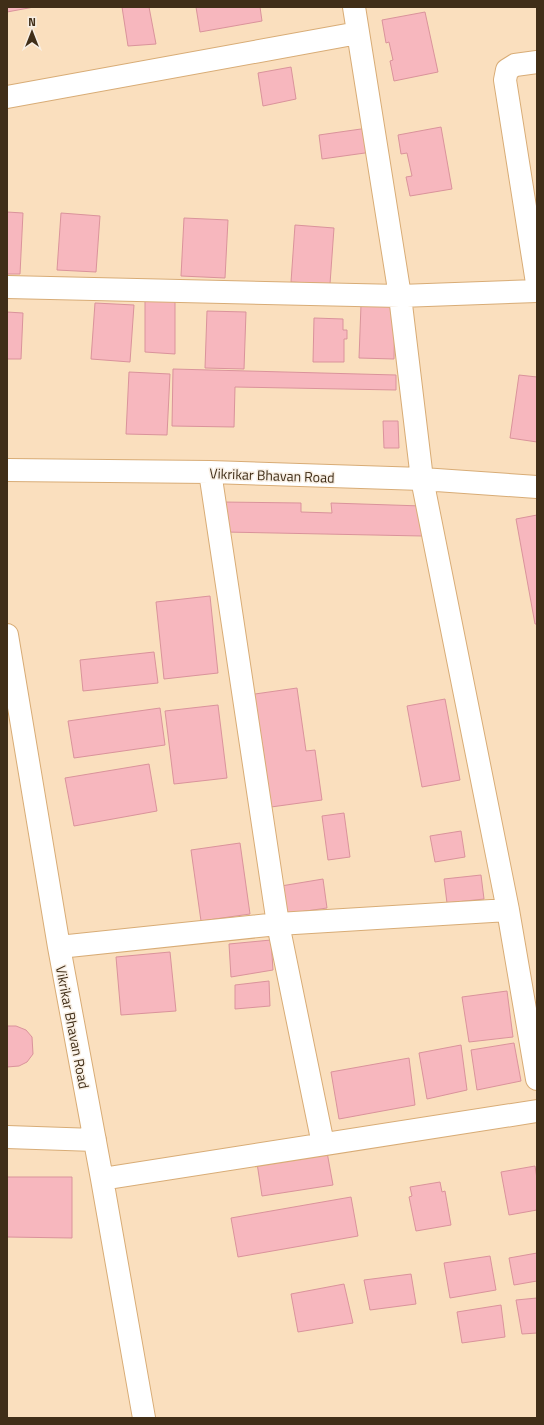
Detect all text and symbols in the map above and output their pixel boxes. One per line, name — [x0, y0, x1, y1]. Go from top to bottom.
north arrow — [12, 12, 52, 52]
text: N — [28, 14, 36, 30]
street label: Vikrikar Bhavan Road — [209, 462, 335, 488]
street label: Vikrikar Bhavan Road — [51, 964, 95, 1090]

